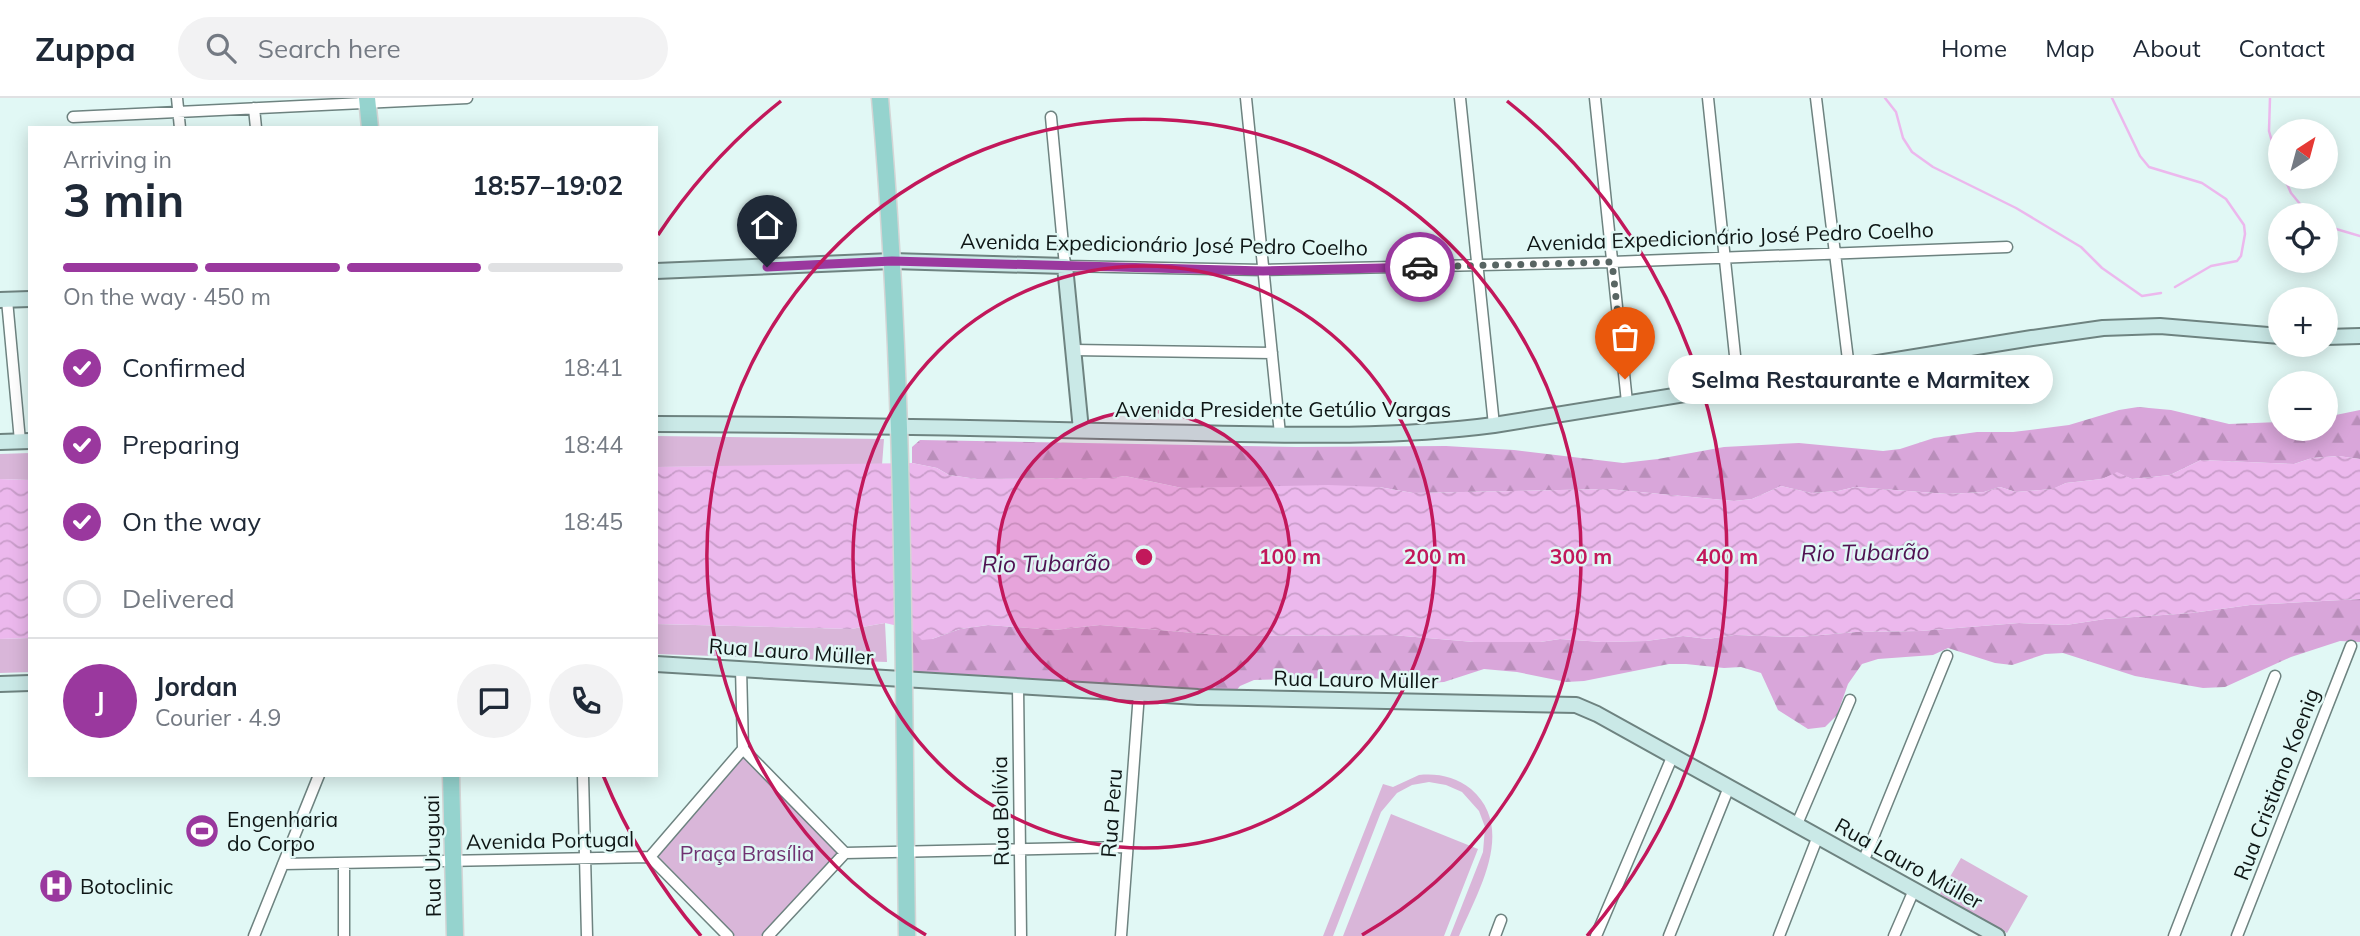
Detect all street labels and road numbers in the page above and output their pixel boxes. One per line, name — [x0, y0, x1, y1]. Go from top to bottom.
street label: Avenida Expedicionário José Pedro Coelho — [1526, 216, 1934, 256]
street label: Avenida Expedicionário José Pedro Coelho — [960, 227, 1368, 261]
street label: Avenida Presidente Getúlio Vargas — [1115, 396, 1451, 422]
street label: Rua Lauro Müller — [708, 632, 875, 670]
street label: Rua Lauro Müller — [1273, 665, 1439, 693]
street label: Rua Cristiano Koenig — [2227, 684, 2325, 884]
street label: Rua Bolívia — [986, 756, 1014, 866]
street label: Rua Peru — [1095, 768, 1127, 858]
street label: Rua Uruguai — [418, 795, 446, 917]
street label: Rua Lauro Müller — [1831, 812, 1988, 915]
street label: Avenida Portugal — [466, 826, 634, 854]

